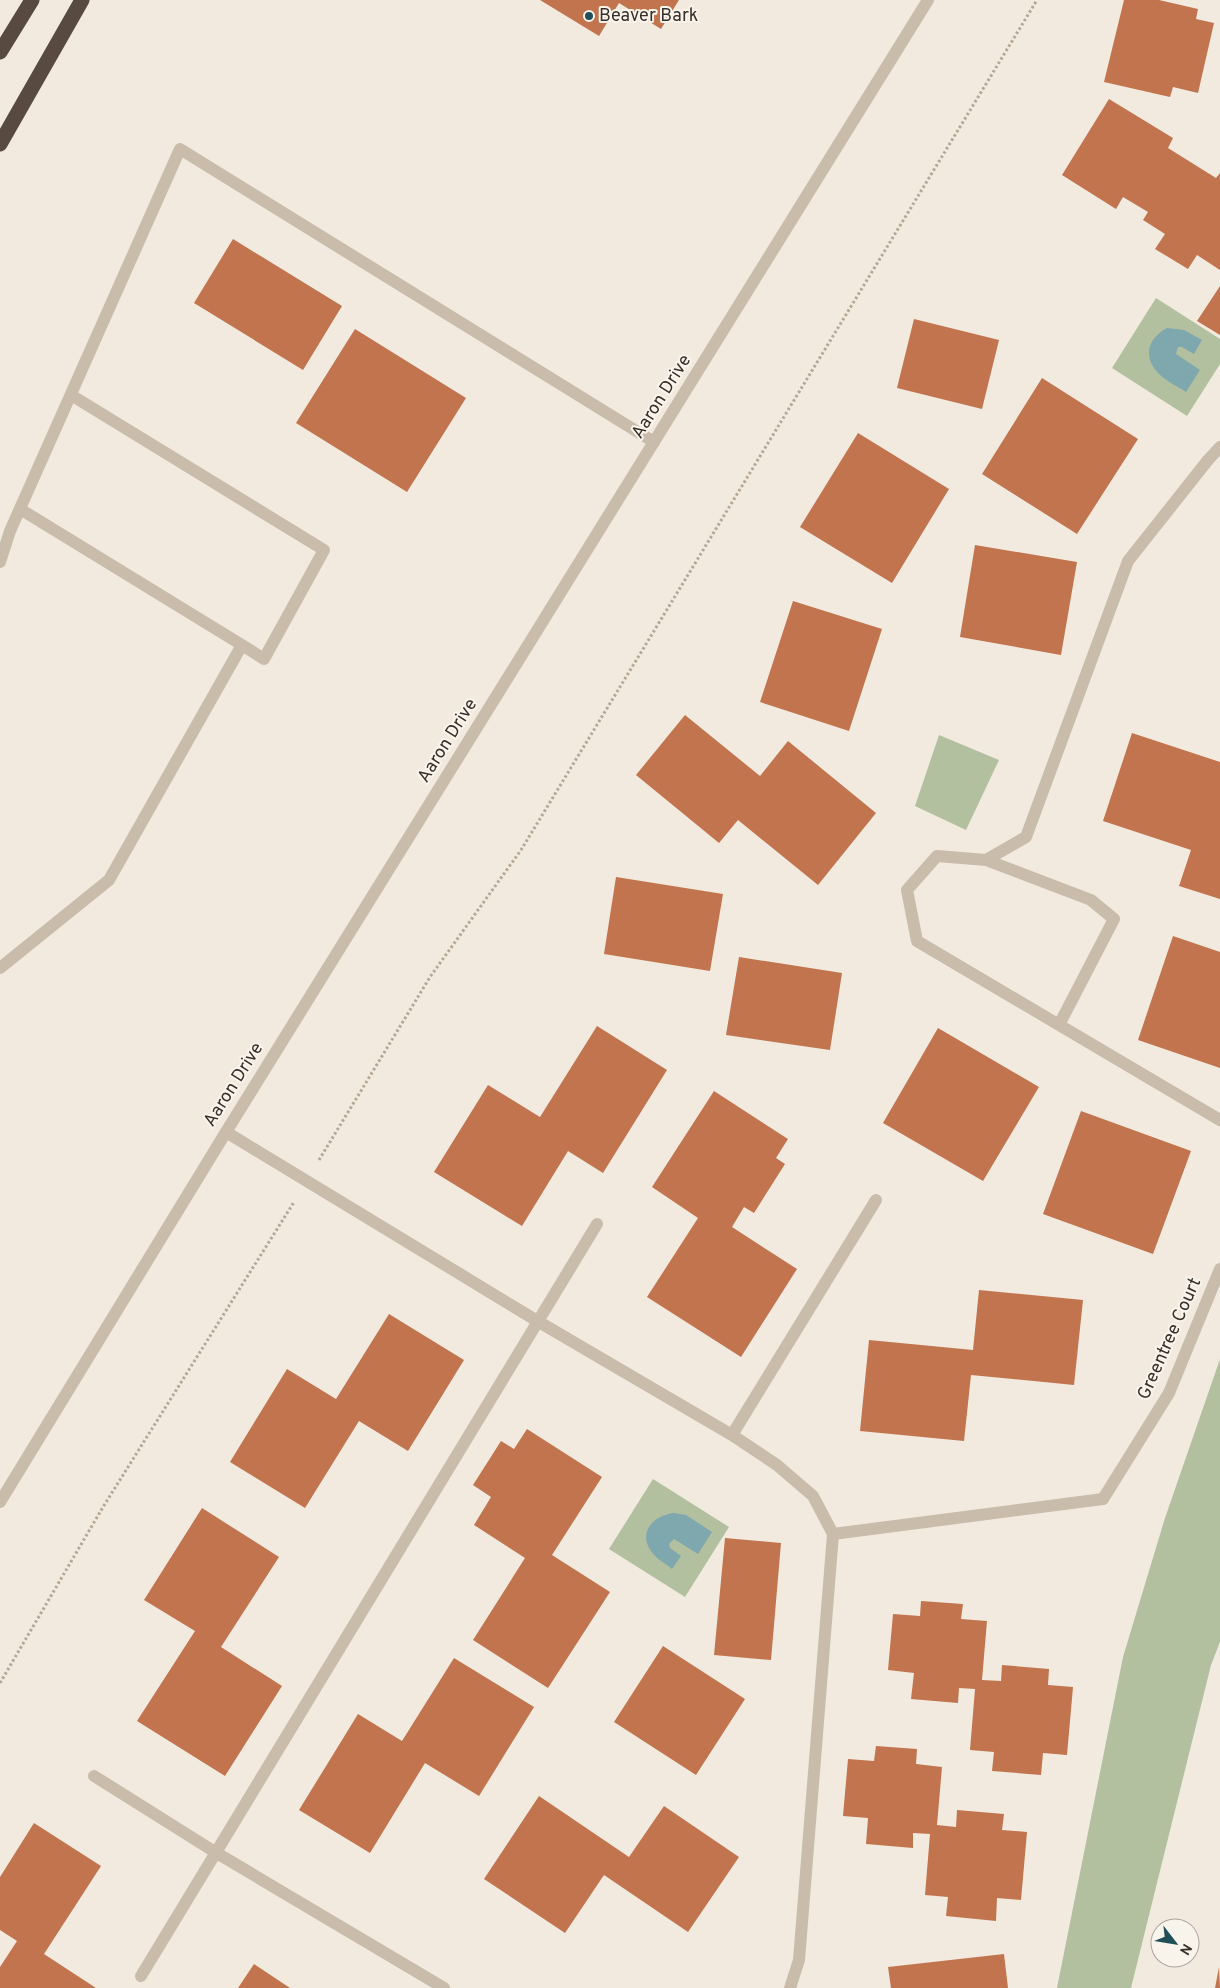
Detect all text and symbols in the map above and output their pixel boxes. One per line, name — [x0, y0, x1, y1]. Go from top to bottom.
place label: Beaver Bark — [599, 5, 698, 28]
marker: Beaver Bark — [583, 10, 595, 22]
street label: Aaron Drive — [627, 350, 697, 444]
street label: Aaron Drive — [413, 694, 483, 788]
street label: Aaron Drive — [199, 1038, 269, 1132]
street label: Greentree Court — [1133, 1274, 1207, 1404]
north arrow — [1150, 1918, 1200, 1968]
text: N — [1175, 1940, 1195, 1958]

